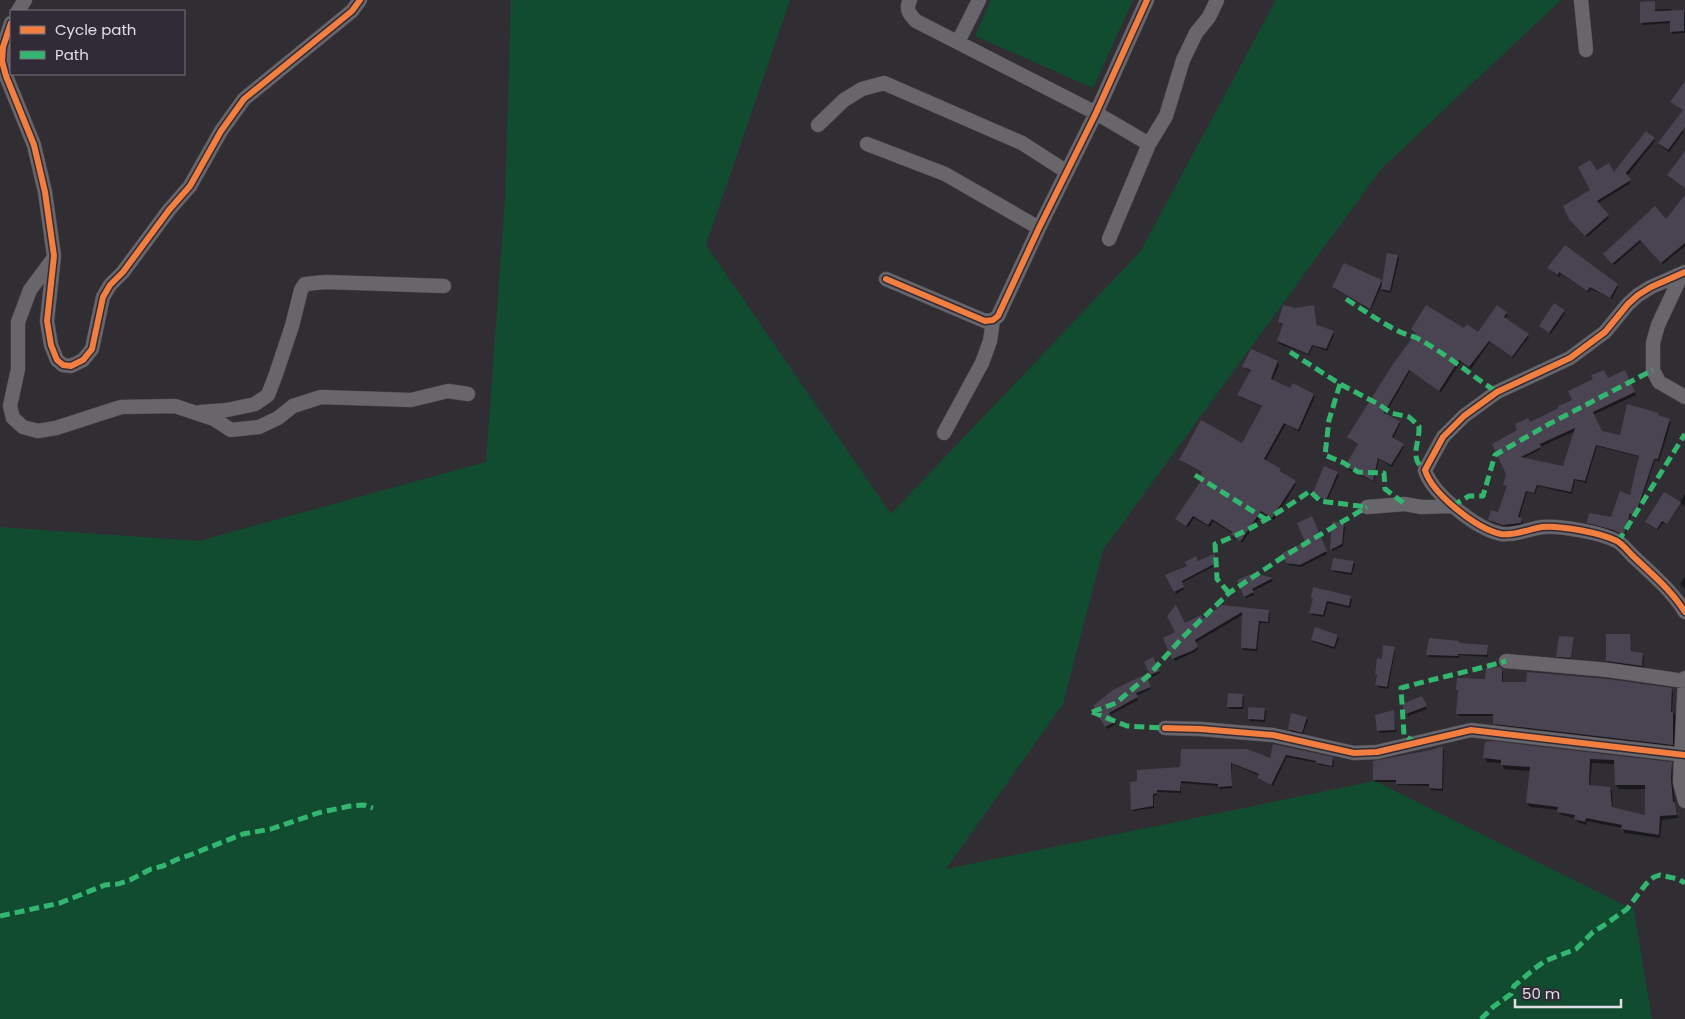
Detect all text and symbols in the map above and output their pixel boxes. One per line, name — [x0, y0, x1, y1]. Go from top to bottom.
legend — [10, 10, 185, 75]
text: Cycle path — [55, 19, 136, 40]
text: Path — [55, 44, 89, 65]
scale bar — [1515, 976, 1621, 1008]
text: 50 m — [1522, 983, 1560, 1004]

